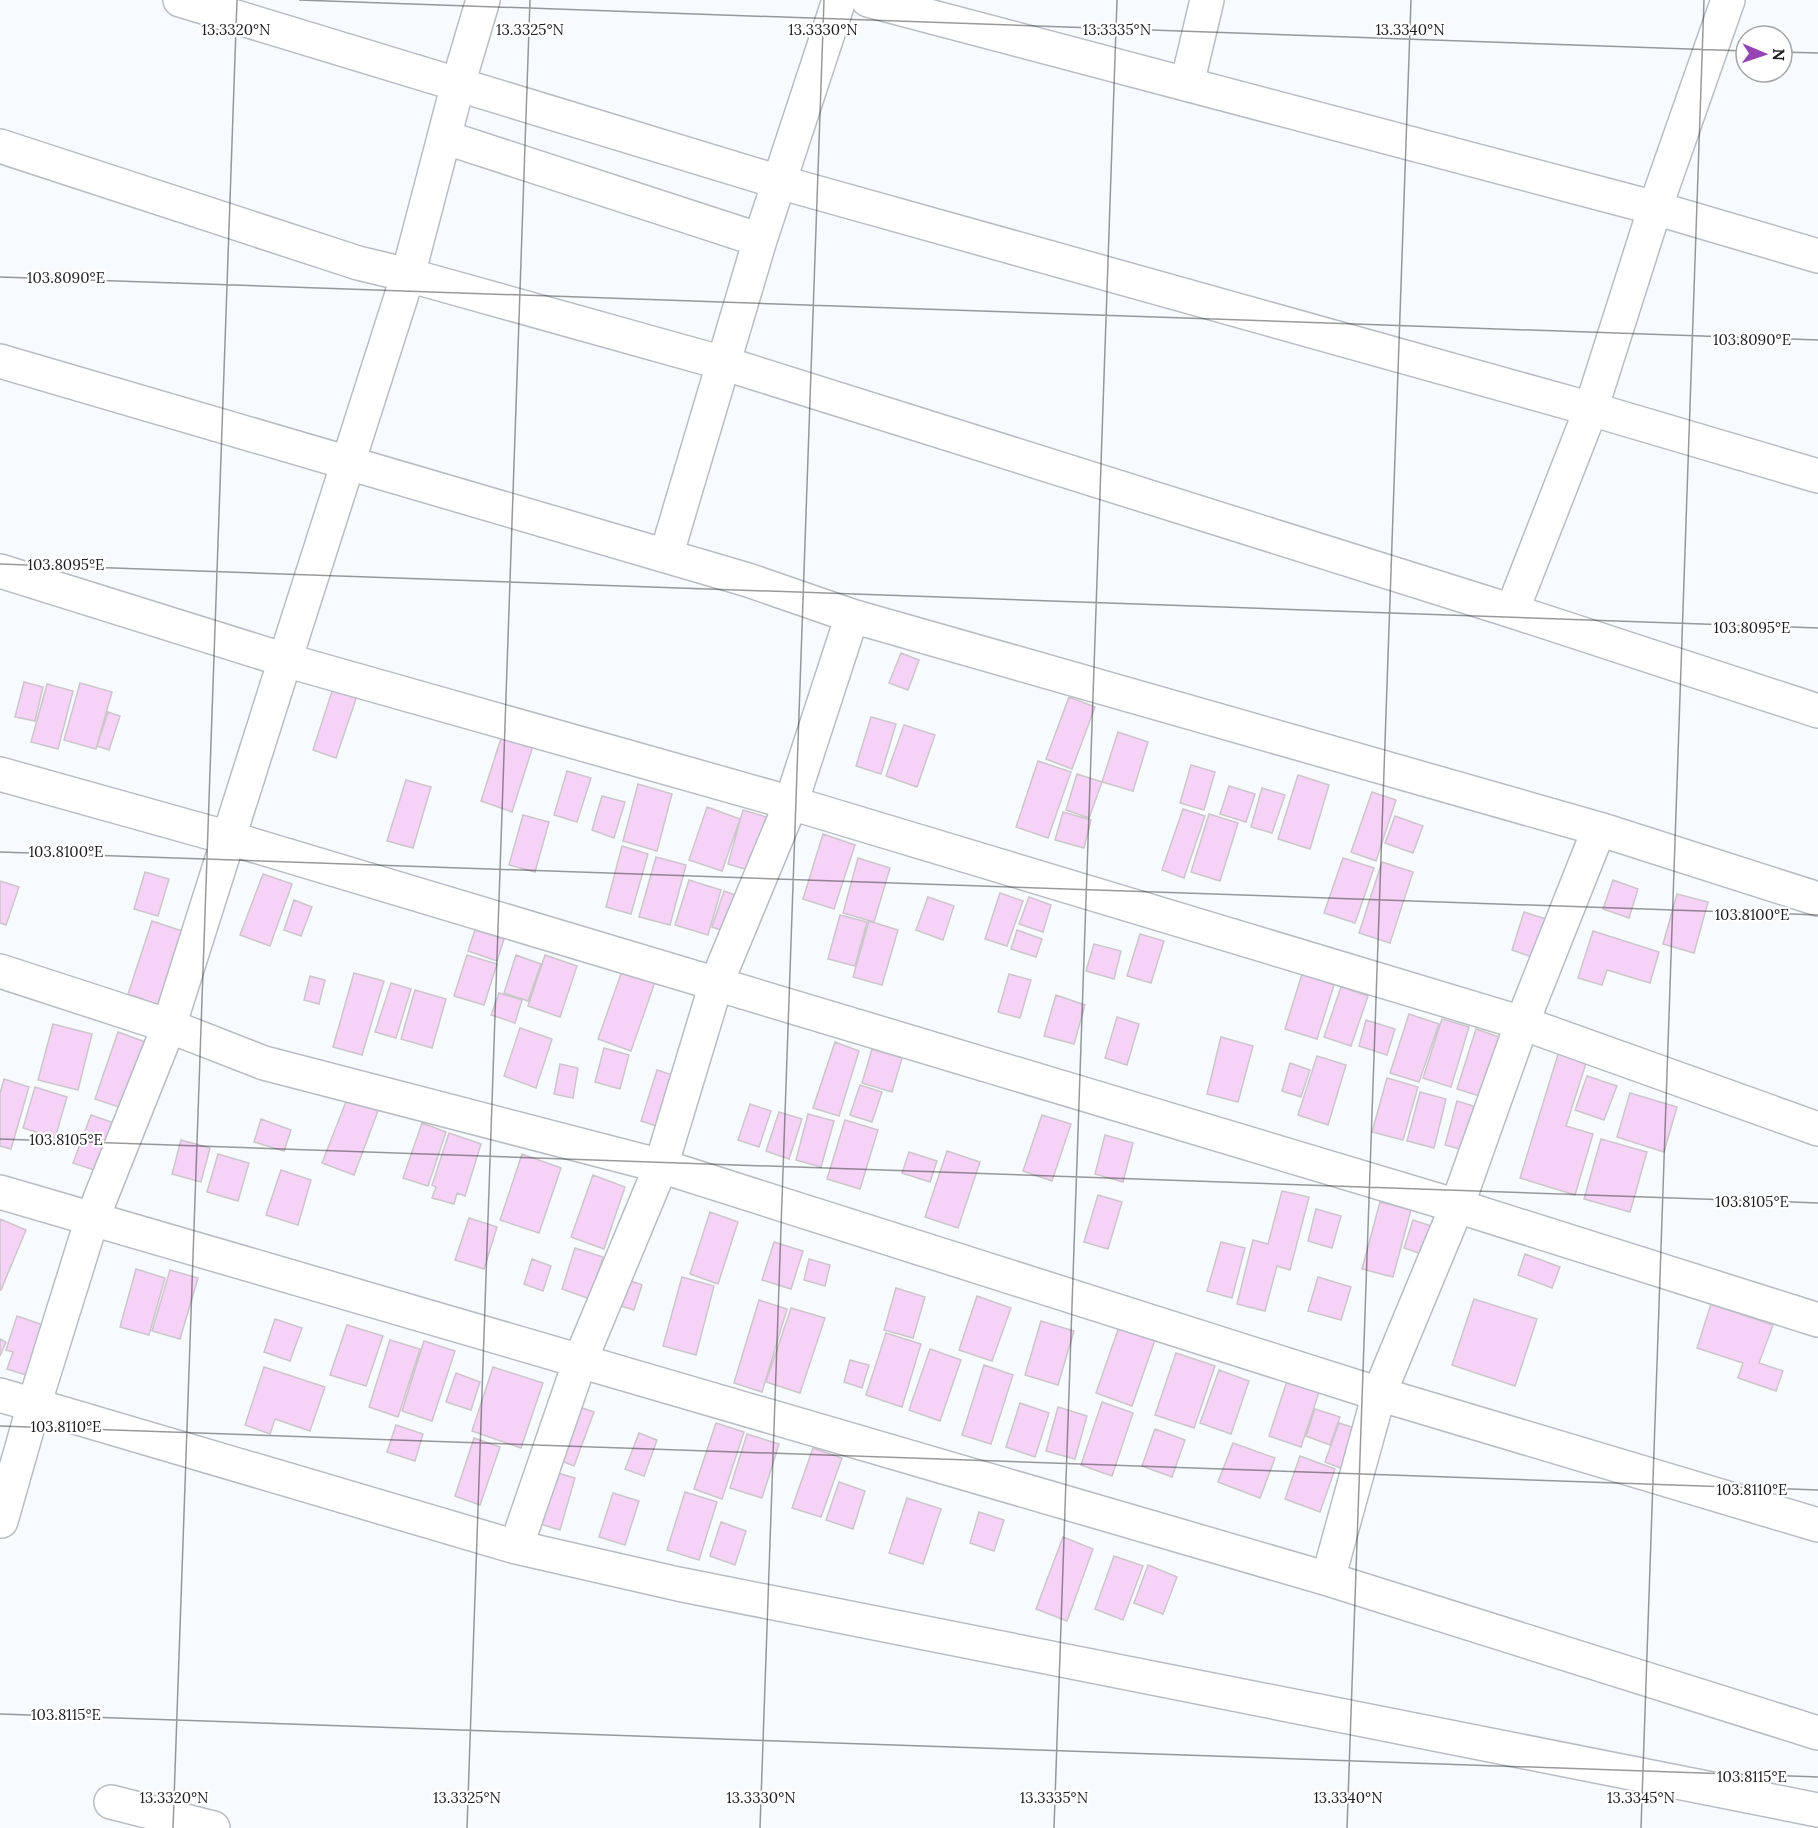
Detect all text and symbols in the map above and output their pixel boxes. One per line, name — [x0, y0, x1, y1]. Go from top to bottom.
text: 13.3320°N — [201, 20, 271, 39]
text: 13.3325°N — [496, 20, 564, 39]
text: 13.3330°N — [788, 20, 858, 39]
text: 13.3335°N — [1083, 20, 1151, 39]
text: 13.3340°N — [1375, 20, 1445, 39]
north arrow — [1734, 24, 1794, 84]
text: N — [1769, 48, 1789, 61]
text: 103.8090°E — [27, 268, 105, 287]
text: 103.8090°E — [1713, 330, 1791, 349]
text: 103.8095°E — [28, 555, 104, 574]
text: 103.8095°E — [1714, 618, 1790, 637]
text: 103.8100°E — [29, 842, 103, 861]
text: 103.8100°E — [1715, 905, 1789, 924]
text: 103.8105°E — [29, 1130, 103, 1149]
text: 103.8105°E — [1715, 1192, 1789, 1211]
text: 103.8110°E — [31, 1417, 101, 1436]
text: 103.8110°E — [1717, 1480, 1787, 1499]
text: 103.8115°E — [31, 1705, 101, 1724]
text: 103.8115°E — [1717, 1767, 1787, 1786]
text: 13.3320°N — [139, 1788, 209, 1807]
text: 13.3325°N — [433, 1788, 501, 1807]
text: 13.3330°N — [726, 1788, 796, 1807]
text: 13.3335°N — [1020, 1788, 1088, 1807]
text: 13.3340°N — [1313, 1788, 1383, 1807]
text: 13.3345°N — [1607, 1788, 1675, 1807]

